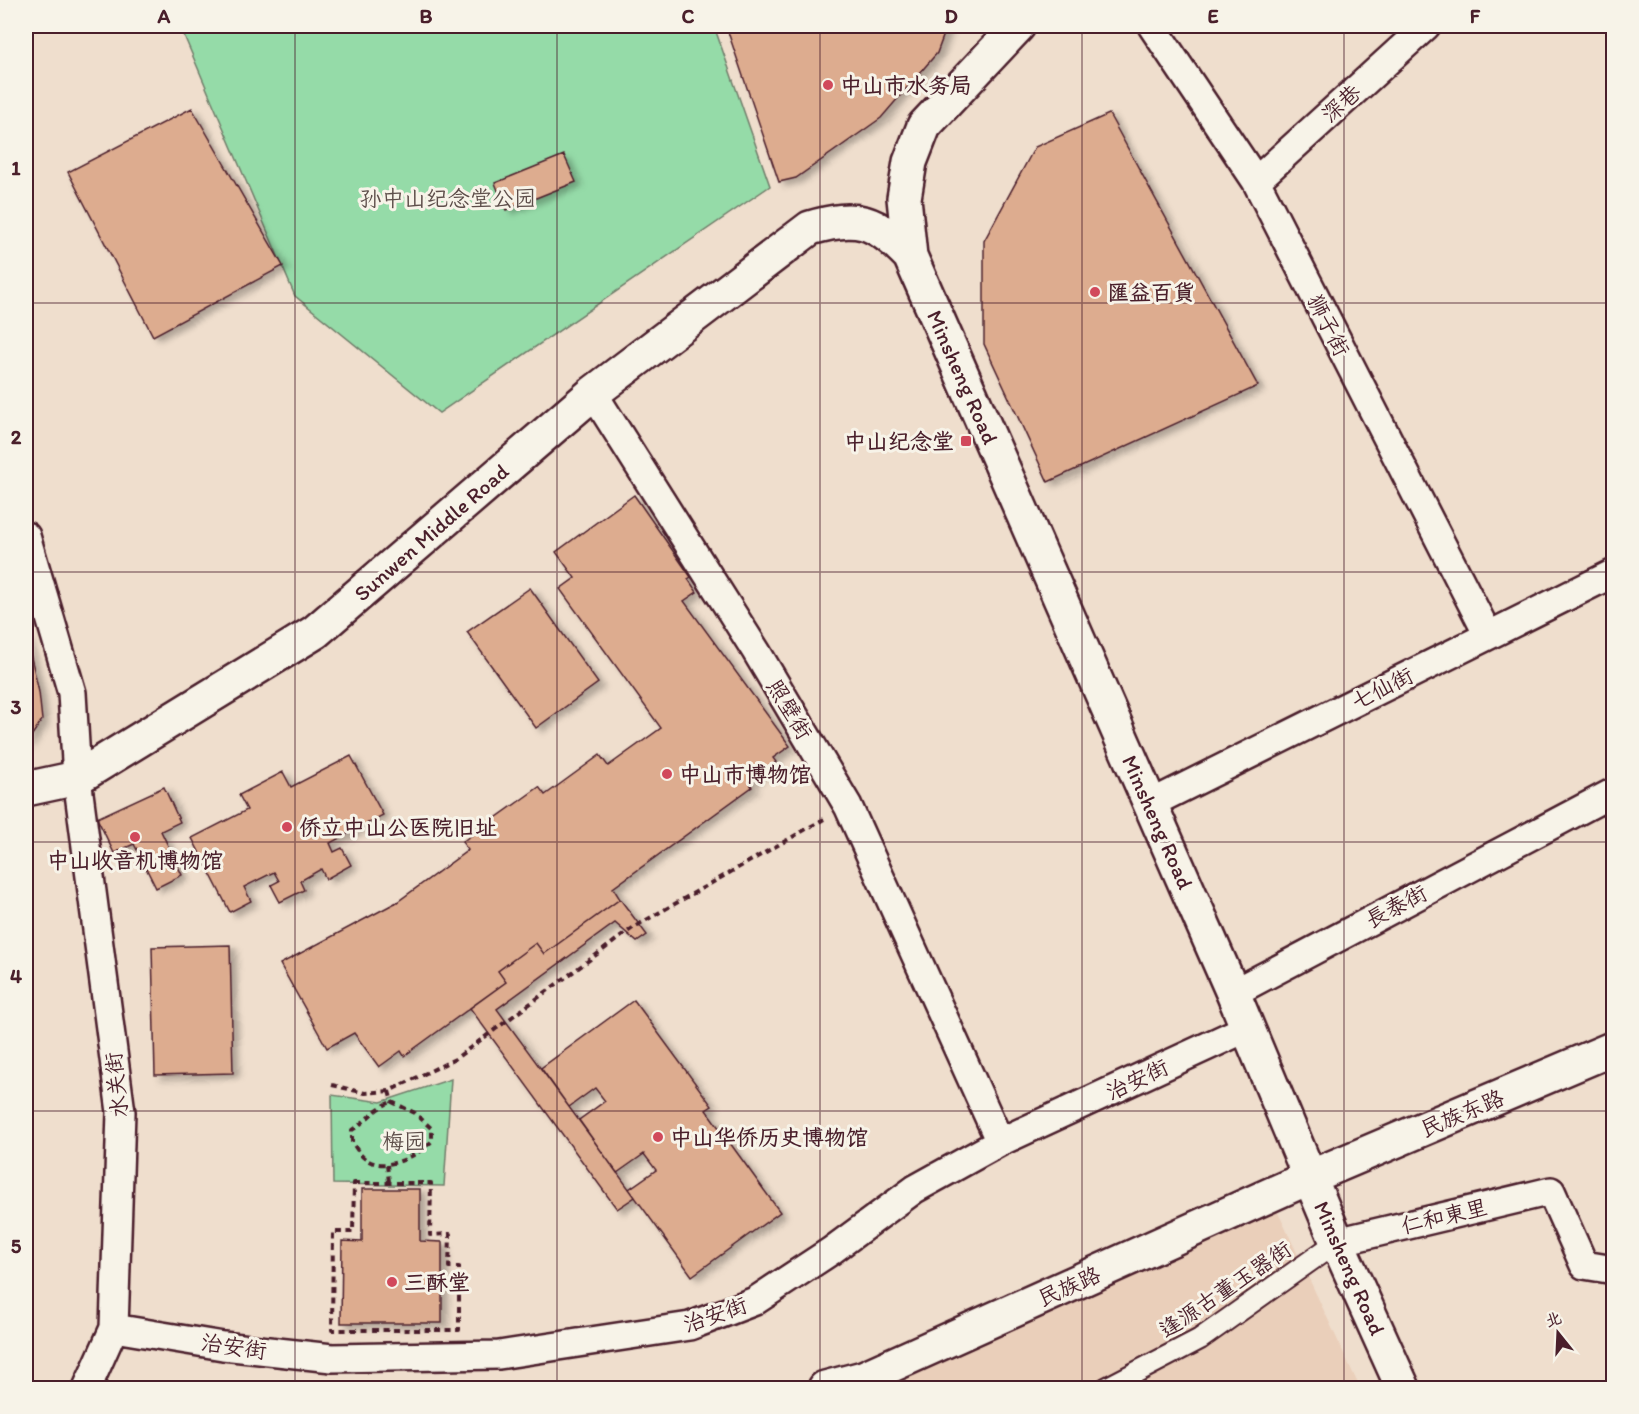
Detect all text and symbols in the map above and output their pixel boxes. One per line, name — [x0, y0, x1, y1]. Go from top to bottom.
text: A — [157, 4, 171, 28]
text: B — [420, 4, 433, 28]
text: C — [682, 4, 695, 28]
text: D — [944, 4, 958, 28]
text: E — [1207, 4, 1219, 28]
text: F — [1470, 4, 1481, 28]
place label: 中山市水务局 — [840, 72, 972, 99]
marker: 中山市水务局 — [821, 78, 835, 92]
street label: 深巷 — [1316, 79, 1367, 128]
text: 1 — [11, 156, 21, 180]
park label: 孙中山纪念堂公园 — [360, 185, 536, 212]
place label: 匯益百貨 — [1107, 279, 1195, 306]
marker: 匯益百貨 — [1088, 285, 1102, 299]
street label: 狮子街 — [1302, 290, 1356, 361]
street label: Minsheng Road — [921, 306, 1004, 448]
text: 2 — [11, 425, 22, 449]
place label: 中山纪念堂 — [844, 428, 954, 455]
marker: 中山纪念堂 — [959, 434, 973, 448]
street label: Sunwen Middle Road — [348, 458, 514, 607]
street label: 七仙街 — [1347, 661, 1418, 715]
street label: 照壁街 — [761, 674, 818, 745]
text: 3 — [11, 695, 22, 719]
street label: Minsheng Road — [1116, 751, 1199, 893]
place label: 中山市博物馆 — [679, 761, 811, 788]
marker: 中山市博物馆 — [660, 767, 674, 781]
place label: 侨立中山公医院旧址 — [299, 814, 497, 841]
marker: 侨立中山公医院旧址 — [280, 820, 294, 834]
marker: 中山收音机博物馆 — [128, 830, 142, 844]
place label: 中山收音机博物馆 — [47, 847, 223, 874]
street label: 長泰街 — [1361, 879, 1432, 934]
text: 4 — [10, 964, 22, 988]
street label: 水关街 — [100, 1051, 133, 1119]
street label: 治安街 — [1102, 1053, 1173, 1106]
street label: 民族东路 — [1416, 1084, 1508, 1143]
place label: 中山华侨历史博物馆 — [670, 1124, 868, 1151]
park label: 梅园 — [382, 1128, 426, 1155]
marker: 中山华侨历史博物馆 — [651, 1130, 665, 1144]
street label: 仁和東里 — [1398, 1193, 1490, 1240]
street label: Minsheng Road — [1308, 1197, 1391, 1339]
text: 5 — [11, 1234, 22, 1258]
street label: 逢源古董玉器街 — [1154, 1235, 1297, 1344]
street label: 民族路 — [1034, 1261, 1105, 1312]
place label: 三酥堂 — [404, 1269, 470, 1296]
marker: 三酥堂 — [385, 1275, 399, 1289]
street label: 治安街 — [680, 1291, 751, 1338]
north arrow — [1528, 1303, 1588, 1363]
text: 北 — [1543, 1308, 1564, 1331]
street label: 治安街 — [199, 1329, 268, 1364]

